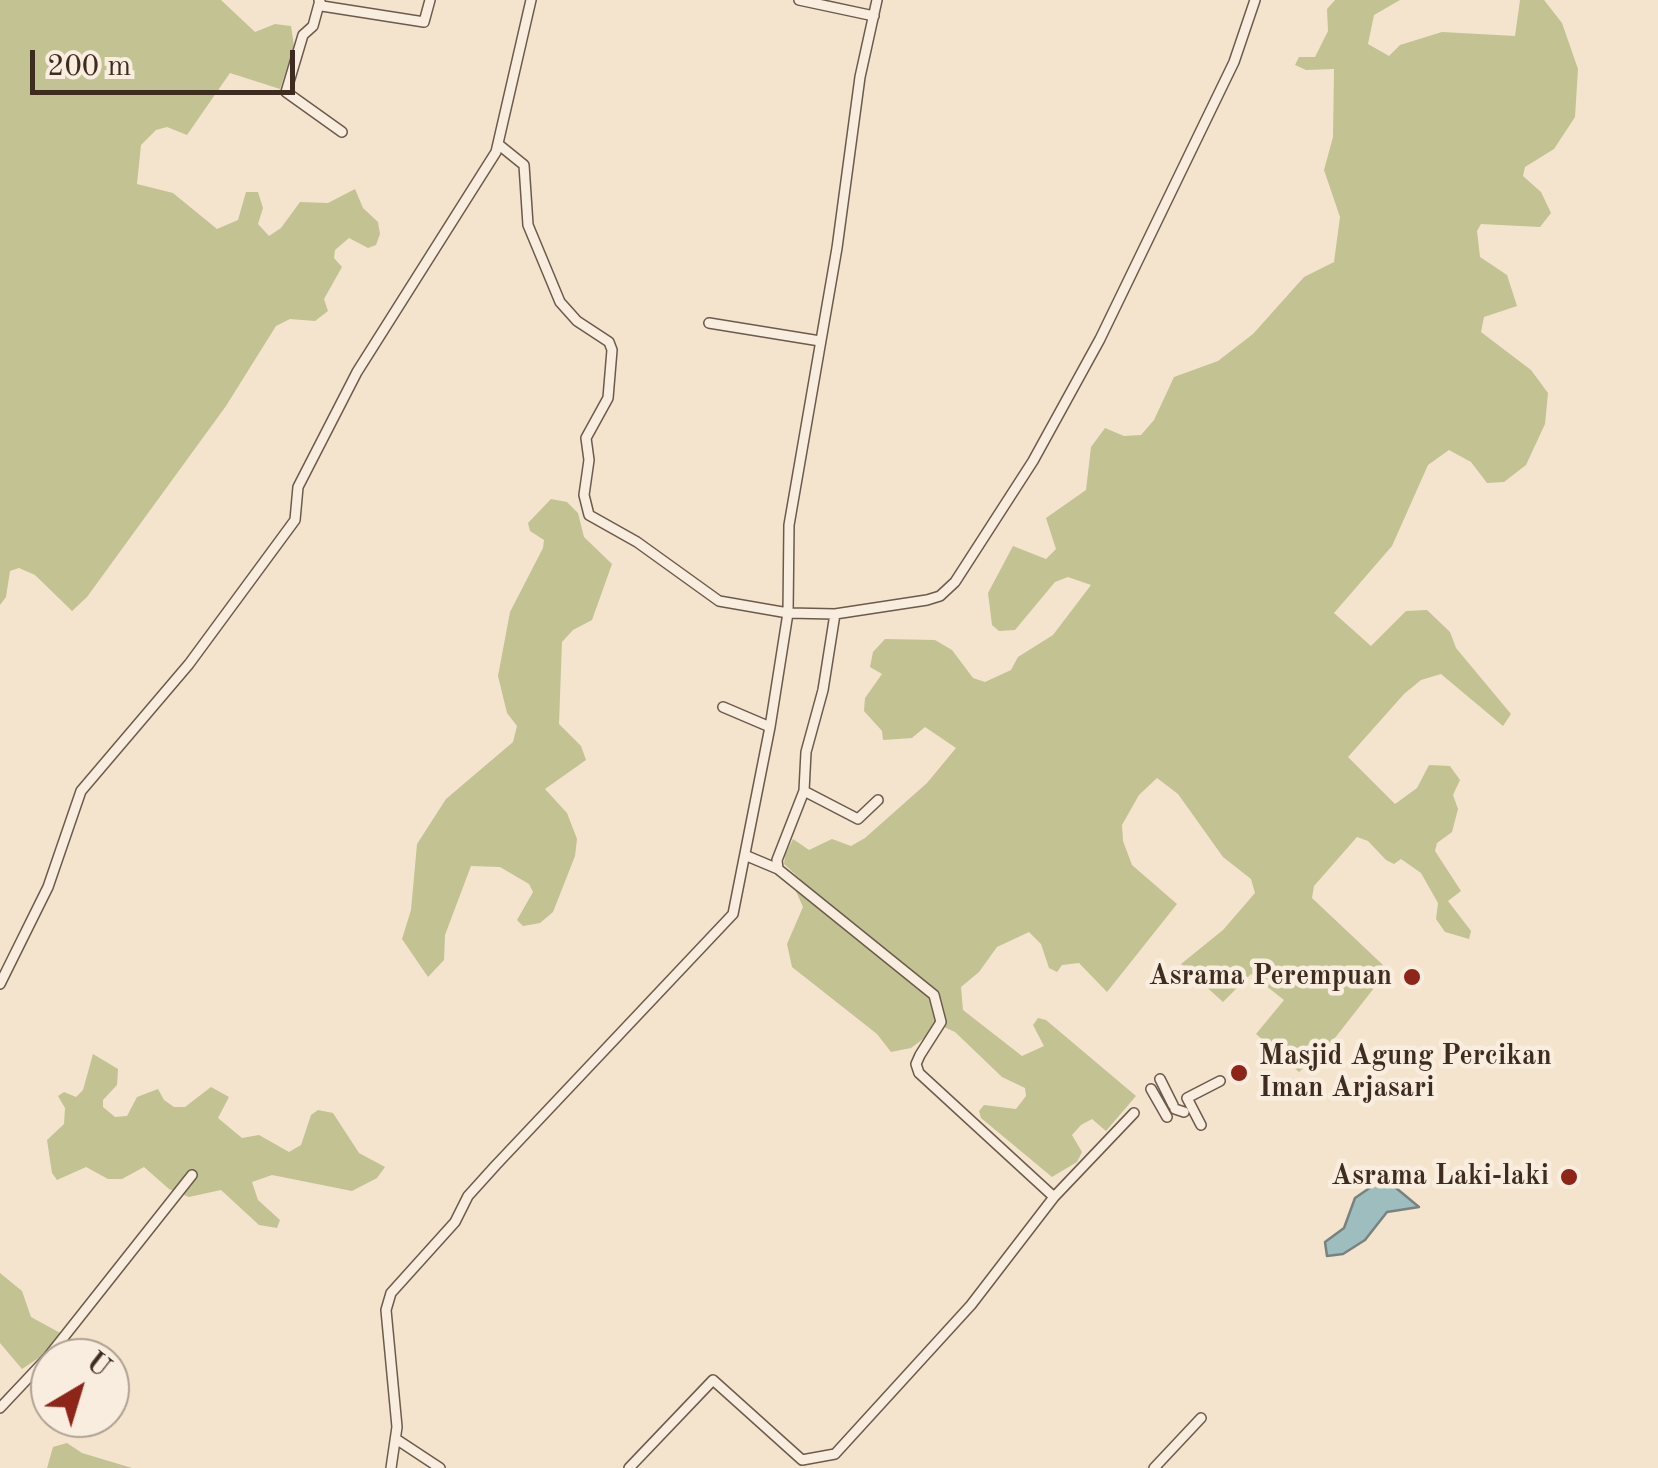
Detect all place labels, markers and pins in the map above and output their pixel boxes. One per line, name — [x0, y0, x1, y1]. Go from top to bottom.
place label: Asrama Perempuan — [1148, 960, 1392, 994]
marker: Asrama Perempuan — [1401, 966, 1423, 988]
place label: Masjid Agung Percikan Iman Arjasari — [1259, 1040, 1552, 1106]
marker: Masjid Agung Percikan Iman Arjasari — [1228, 1062, 1250, 1084]
place label: Asrama Laki-laki — [1331, 1160, 1549, 1194]
marker: Asrama Laki-laki — [1558, 1166, 1580, 1188]

